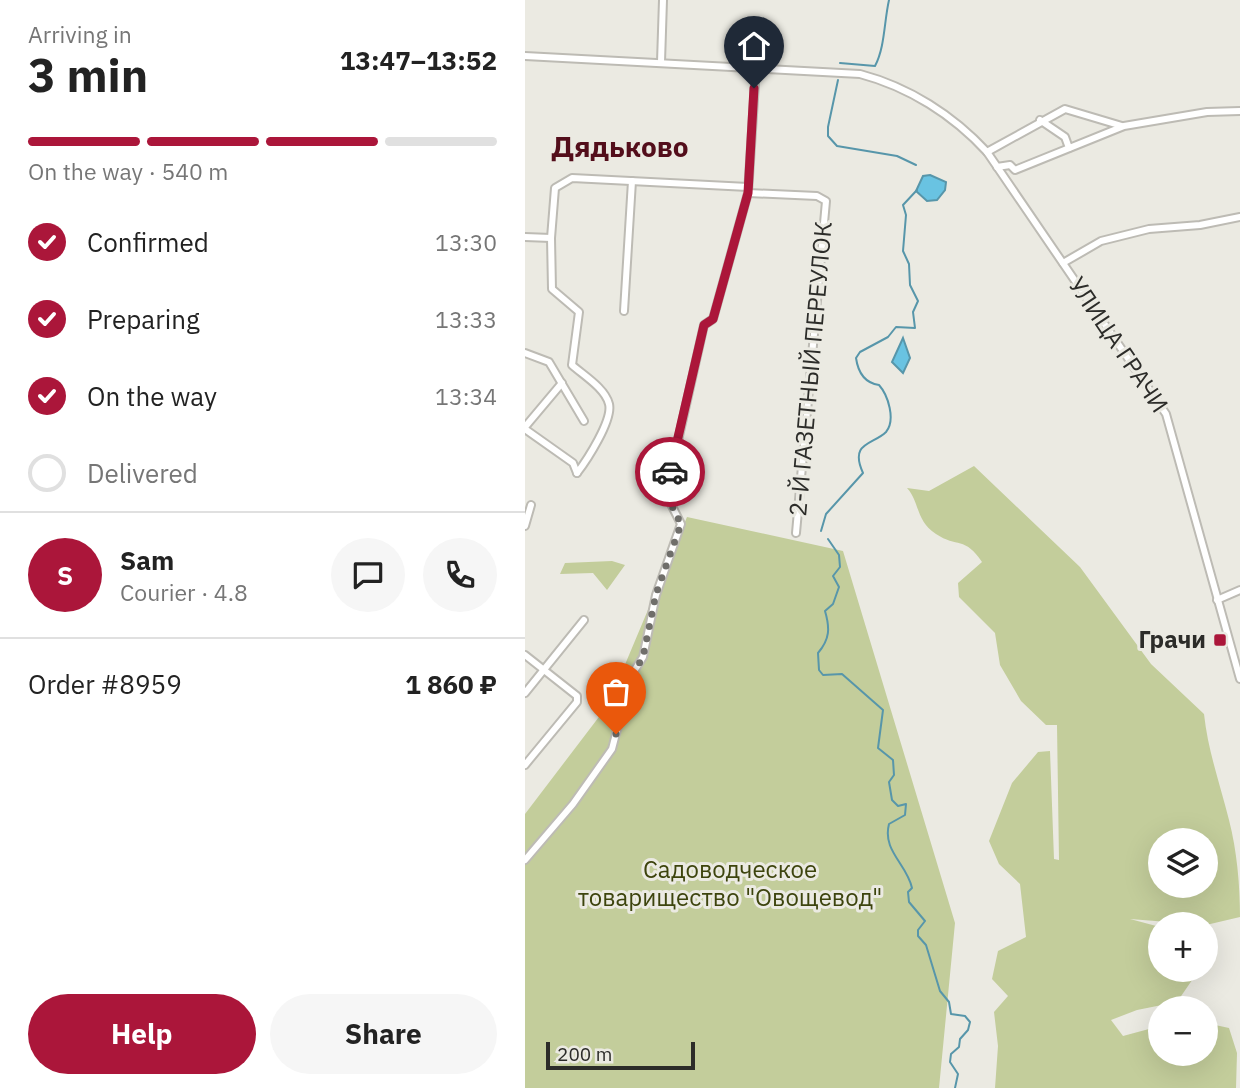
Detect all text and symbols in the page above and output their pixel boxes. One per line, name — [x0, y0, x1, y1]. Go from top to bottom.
pin — [724, 16, 784, 88]
text: Arriving in — [28, 19, 132, 49]
icon: home — [735, 27, 773, 65]
text: 13:47–13:52 — [340, 43, 497, 77]
text: 3 min — [28, 45, 148, 105]
district label: Дядьково — [551, 128, 689, 165]
text: On the way · 540 m — [28, 156, 228, 186]
street label: 2-Й ГАЗЕТНЫЙ ПЕРЕУЛОК — [781, 220, 839, 518]
icon: check — [28, 223, 66, 261]
text: Confirmed — [87, 225, 209, 259]
text: 13:30 — [435, 227, 497, 257]
street label: УЛИЦА ГРАЧИ — [1062, 270, 1176, 419]
icon: check — [28, 300, 66, 338]
text: Preparing — [87, 302, 200, 336]
text: 13:33 — [435, 304, 497, 334]
icon: check — [28, 377, 66, 415]
text: On the way — [87, 379, 217, 413]
text: 13:34 — [435, 381, 497, 411]
courier — [635, 437, 705, 507]
icon: car — [651, 453, 689, 491]
text: Delivered — [87, 456, 198, 490]
button: chat — [331, 538, 405, 612]
button: phone — [423, 538, 497, 612]
text: Sam — [120, 543, 174, 577]
text: S — [57, 558, 73, 592]
text: Courier · 4.8 — [120, 577, 248, 607]
place label: Грачи — [1138, 623, 1206, 655]
marker: Грачи — [1212, 632, 1228, 648]
pin — [586, 662, 646, 734]
text: Order #8959 — [28, 667, 182, 701]
text: 1 860 ₽ — [405, 667, 497, 701]
icon: bag — [597, 673, 635, 711]
map controls — [1148, 828, 1218, 1066]
button: layers — [1148, 828, 1218, 898]
park label: Садоводческое товарищество "Овощевод" — [578, 853, 882, 913]
button: + — [1148, 912, 1218, 982]
button: Help — [28, 994, 256, 1074]
button: Share — [270, 994, 497, 1074]
button: − — [1148, 996, 1218, 1066]
scale bar — [546, 1039, 695, 1071]
text: 200 m — [557, 1042, 612, 1066]

